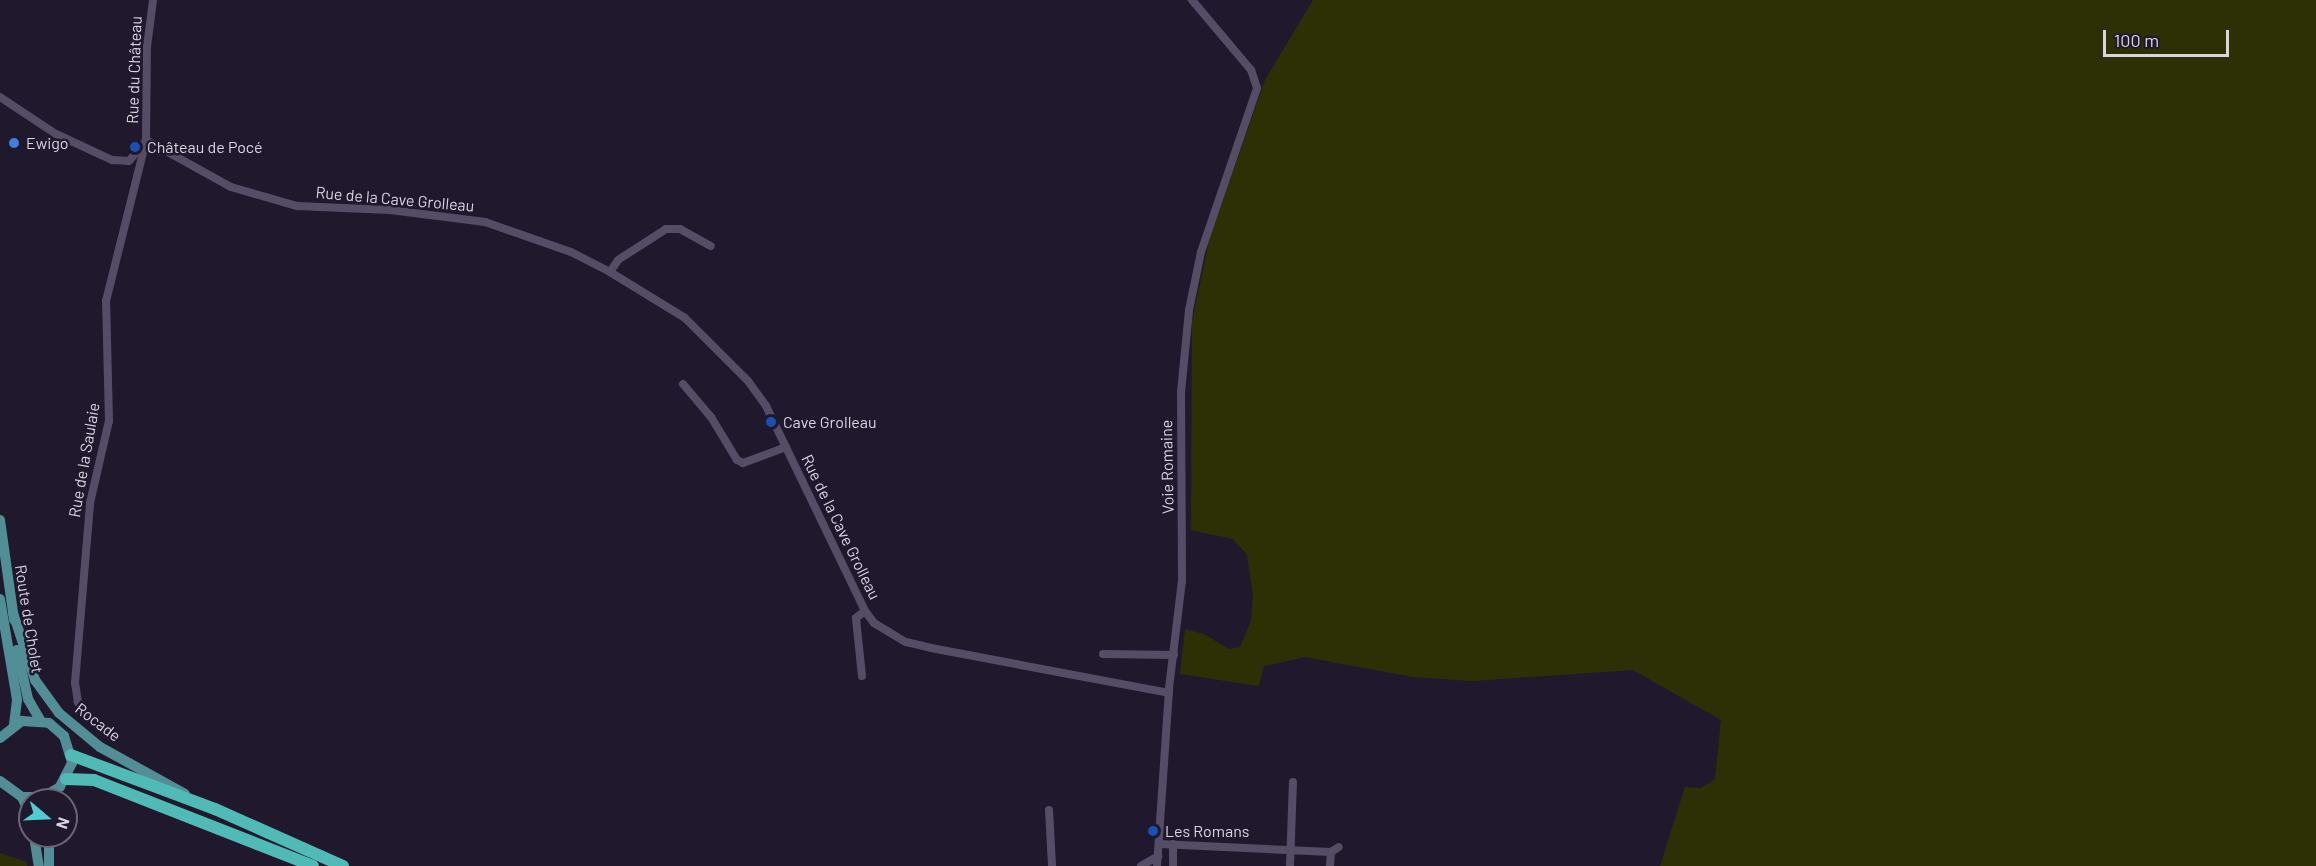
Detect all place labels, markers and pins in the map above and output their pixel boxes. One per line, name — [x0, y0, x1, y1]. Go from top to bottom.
place label: Ewigo — [26, 133, 69, 153]
marker: Ewigo — [7, 136, 21, 150]
place label: Château de Pocé — [147, 137, 263, 157]
marker: Château de Pocé — [128, 140, 142, 154]
place label: Cave Grolleau — [783, 412, 877, 432]
marker: Cave Grolleau — [764, 415, 778, 429]
place label: Les Romans — [1165, 821, 1250, 841]
marker: Les Romans — [1146, 824, 1160, 838]

